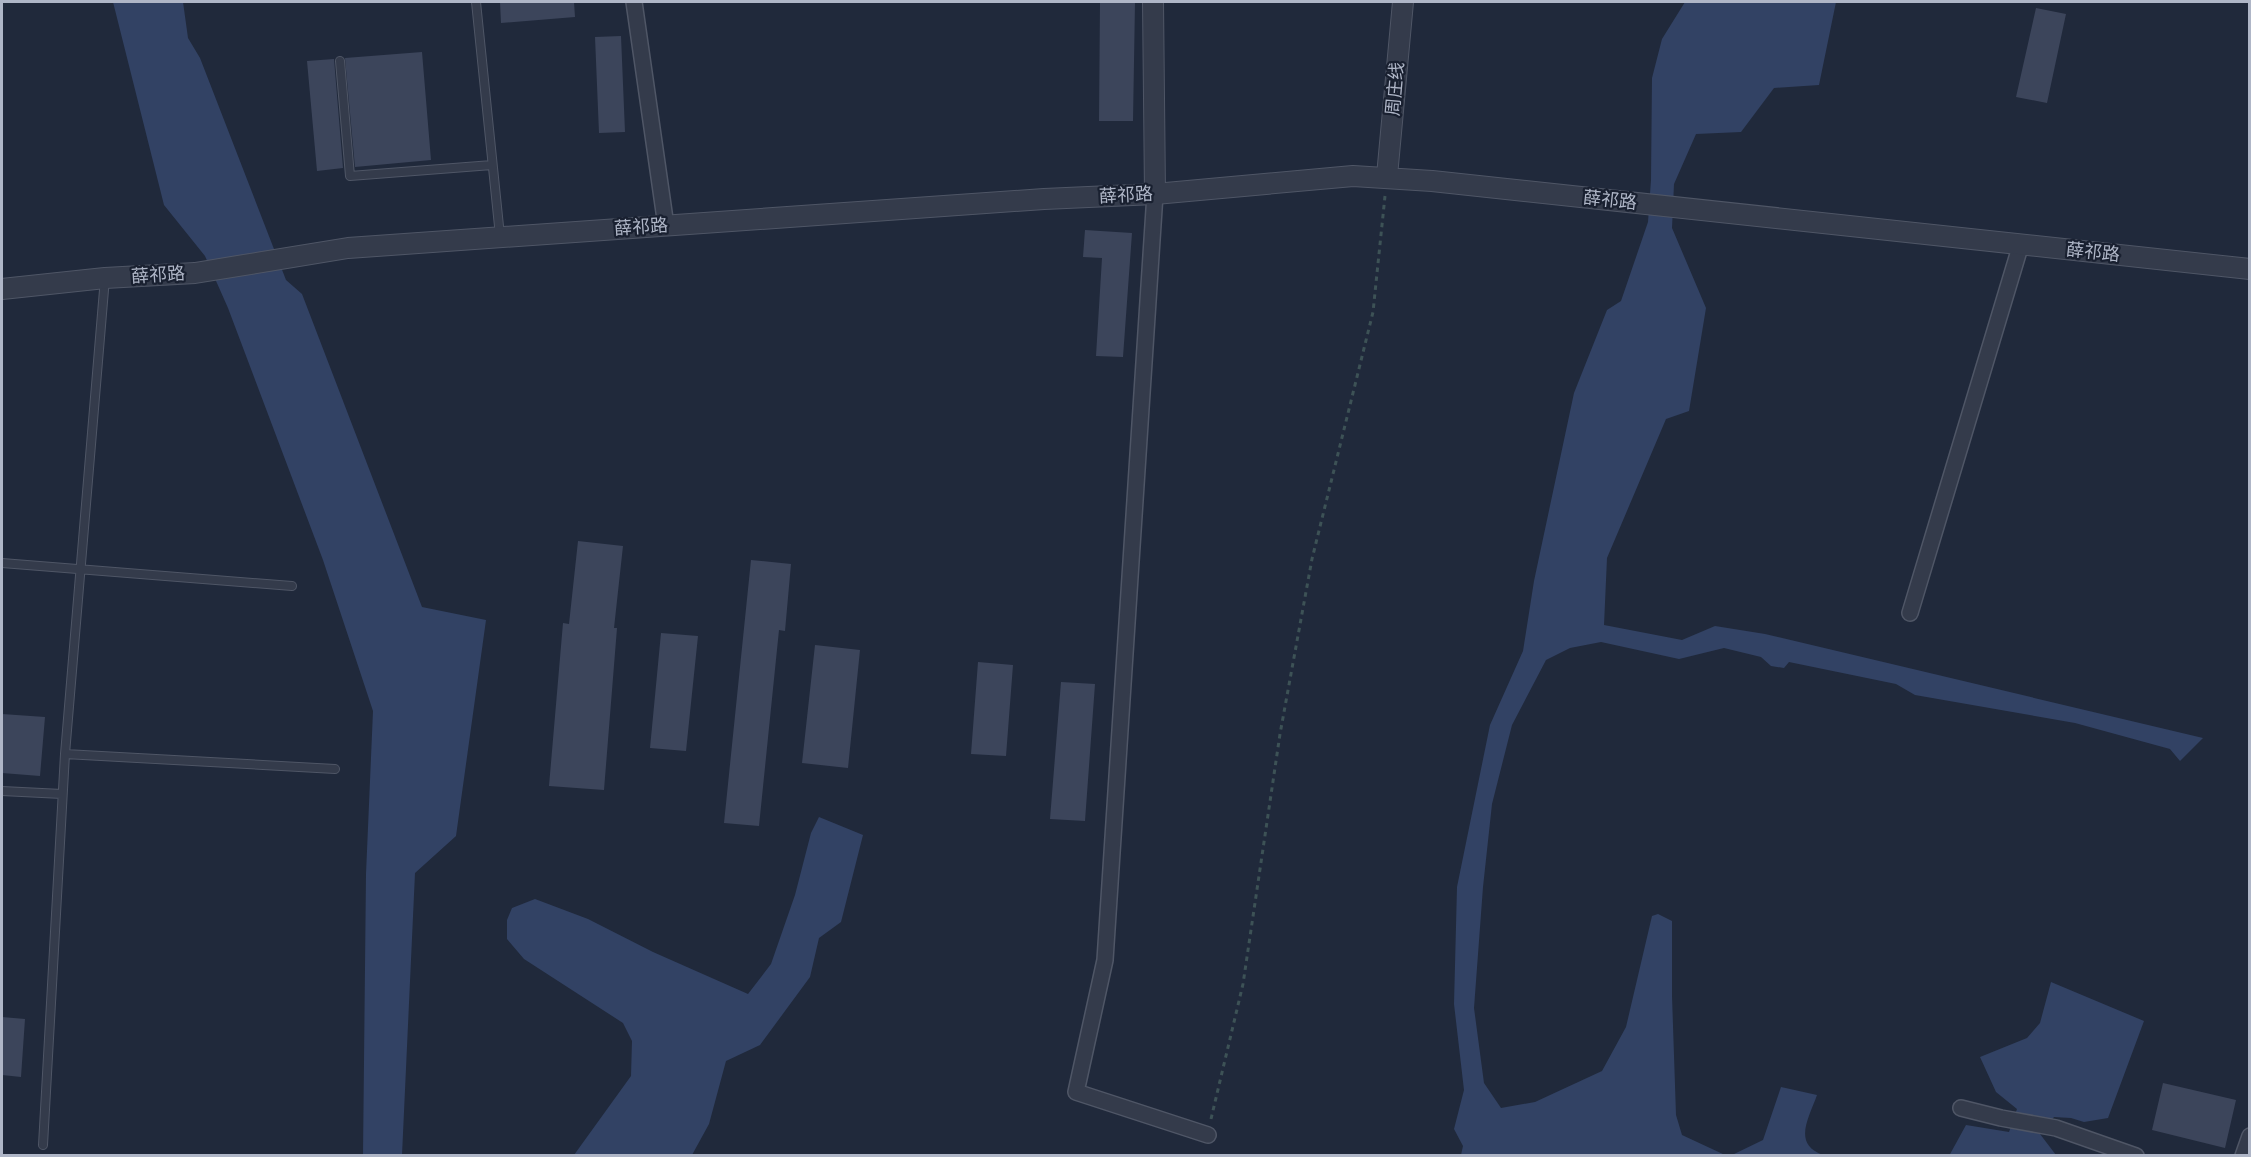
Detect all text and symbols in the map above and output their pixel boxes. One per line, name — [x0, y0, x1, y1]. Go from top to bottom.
street label: 周庄线 — [1382, 61, 1408, 117]
street label: 薛祁路 — [1098, 183, 1154, 207]
street label: 薛祁路 — [1582, 186, 1638, 214]
street label: 薛祁路 — [613, 214, 669, 240]
street label: 薛祁路 — [2065, 238, 2121, 266]
street label: 薛祁路 — [130, 262, 186, 288]

